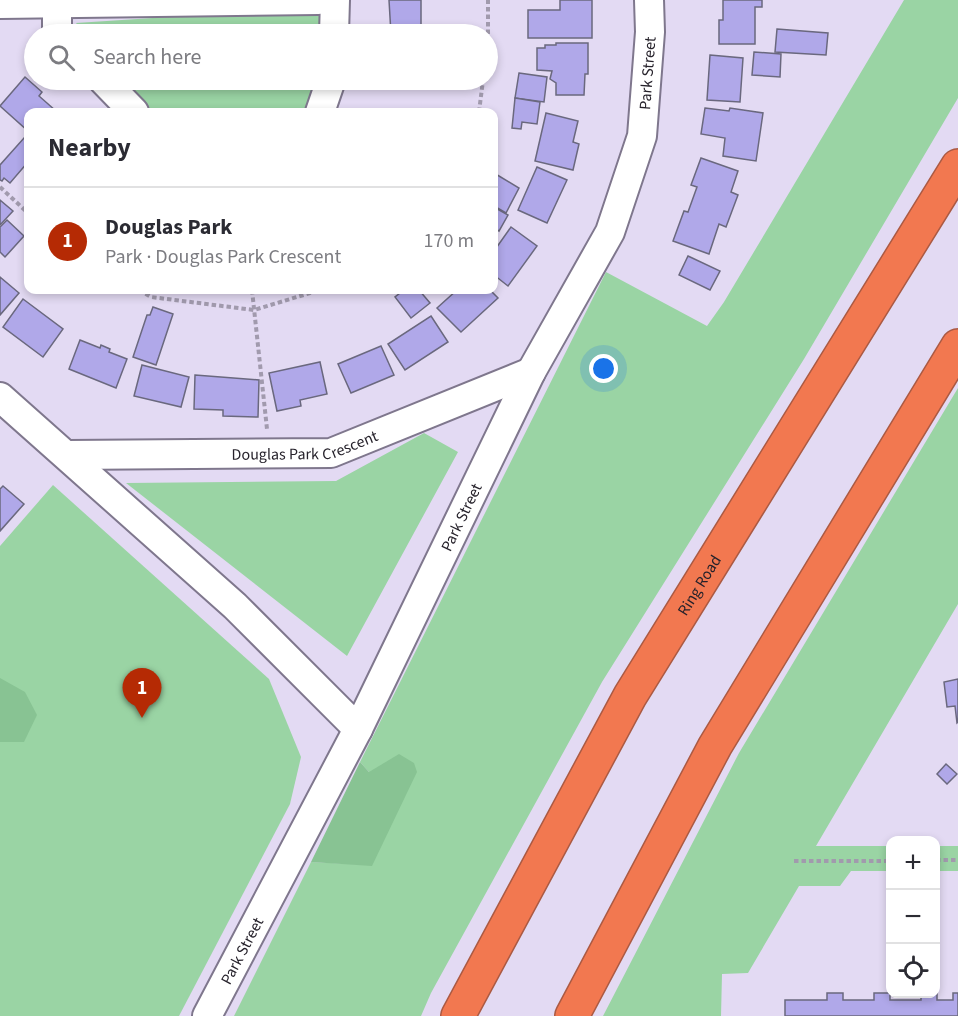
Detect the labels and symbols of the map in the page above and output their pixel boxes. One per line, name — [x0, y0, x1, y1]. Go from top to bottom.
street label: Park Street — [634, 35, 662, 111]
your location — [589, 354, 618, 383]
street label: Douglas Park Crescent — [231, 425, 382, 466]
street label: Park Street — [436, 479, 488, 555]
street label: Ring Road — [673, 551, 727, 620]
pin: 1 — [122, 668, 162, 718]
street label: Park Street — [216, 913, 269, 989]

